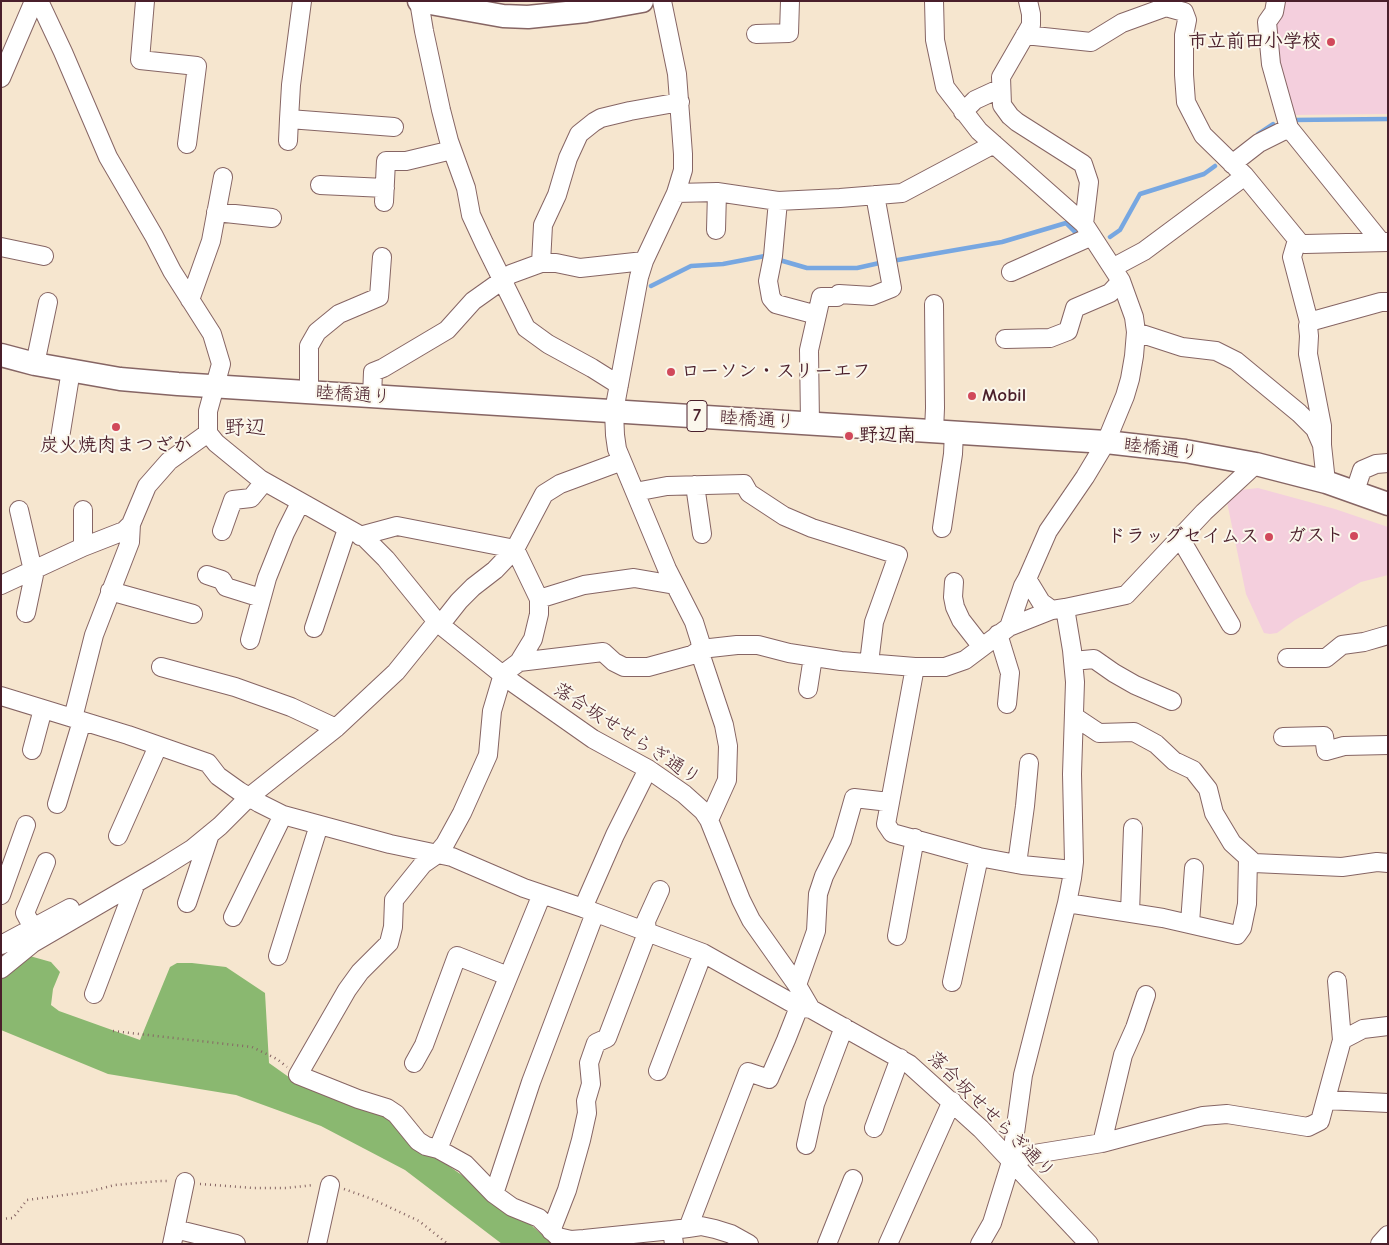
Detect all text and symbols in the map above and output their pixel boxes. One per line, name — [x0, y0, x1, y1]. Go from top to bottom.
place label: 市立前田小学校 — [1188, 31, 1321, 53]
marker: 市立前田小学校 — [1325, 36, 1337, 48]
place label: ローソン・スリーエフ — [681, 361, 871, 383]
marker: ローソン・スリーエフ — [665, 366, 677, 378]
street label: 睦橋通り — [314, 381, 392, 409]
place label: Mobil — [982, 385, 1026, 407]
marker: Mobil — [966, 390, 978, 402]
road number: 7 — [687, 401, 707, 432]
street label: 睦橋通り — [718, 406, 796, 434]
district label: 野辺 — [224, 415, 266, 441]
marker: 炭火焼肉まつざか — [110, 421, 122, 433]
place label: 野辺南 — [859, 425, 916, 447]
marker: 野辺南 — [843, 430, 855, 442]
street label: 睦橋通り — [1122, 433, 1200, 465]
place label: 炭火焼肉まつざか — [40, 435, 192, 457]
place label: ガスト — [1287, 525, 1344, 547]
place label: ドラッグセイムス — [1107, 526, 1259, 548]
marker: ガスト — [1348, 530, 1360, 542]
marker: ドラッグセイムス — [1263, 531, 1275, 543]
street label: 落合坂せせらぎ通り — [549, 678, 705, 790]
street label: 落合坂せせらぎ通り — [922, 1046, 1060, 1184]

